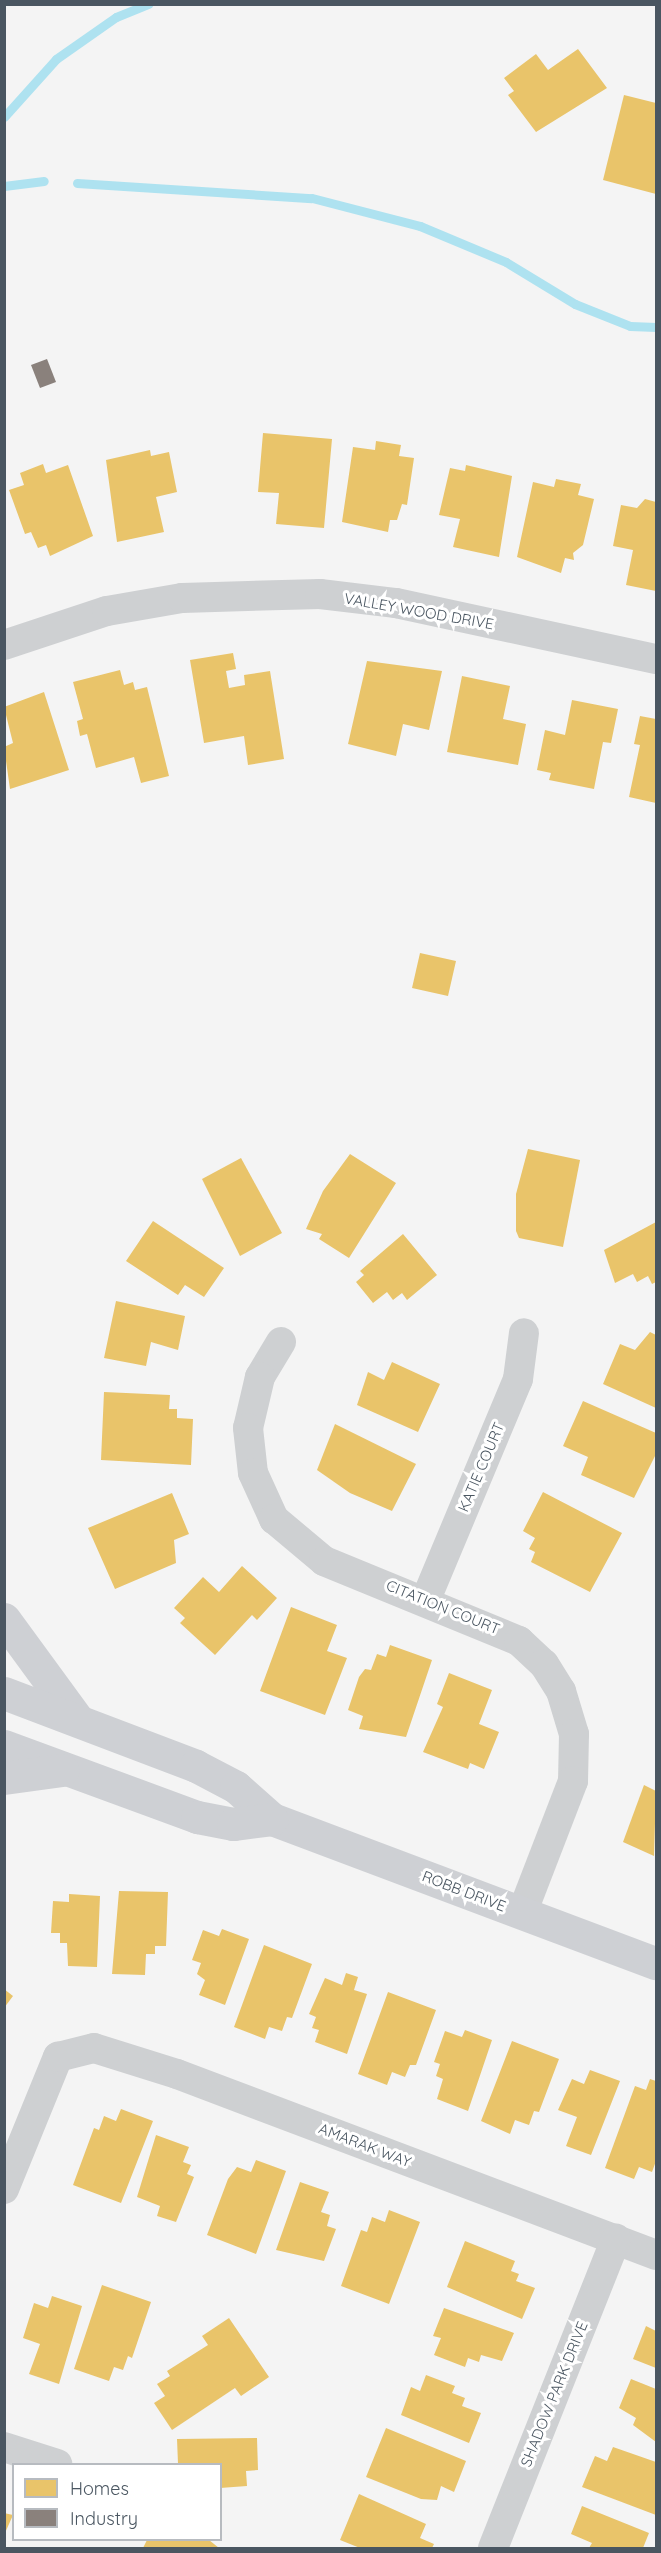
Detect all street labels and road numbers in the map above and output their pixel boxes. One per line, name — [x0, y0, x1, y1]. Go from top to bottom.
street label: VALLEY WOOD DRIVE — [343, 589, 495, 633]
street label: KATIE COURT — [454, 1420, 508, 1514]
street label: CITATION COURT — [384, 1576, 502, 1638]
street label: ROBB DRIVE — [420, 1867, 508, 1915]
street label: AMARAK WAY — [316, 2119, 414, 2171]
street label: SHADOW PARK DRIVE — [517, 2319, 591, 2469]

